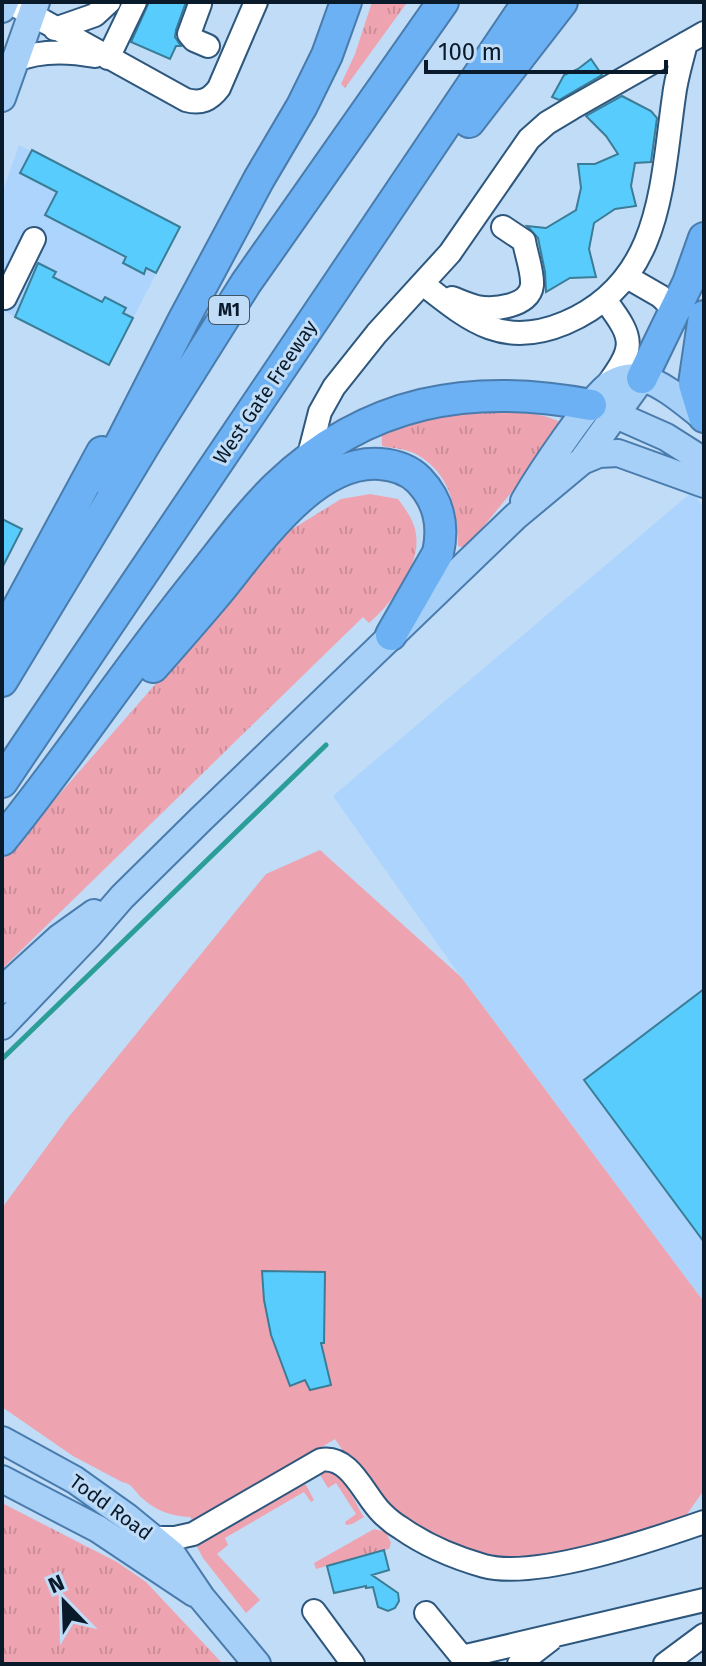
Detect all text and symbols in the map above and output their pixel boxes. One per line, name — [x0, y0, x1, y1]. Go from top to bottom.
scale bar — [426, 24, 666, 74]
text: 100 m — [438, 38, 502, 66]
road number: M1 — [209, 296, 249, 324]
street label: West Gate Freeway — [208, 315, 322, 468]
street label: Todd Road — [65, 1469, 157, 1545]
north arrow — [24, 1562, 104, 1642]
text: N — [44, 1569, 68, 1599]

